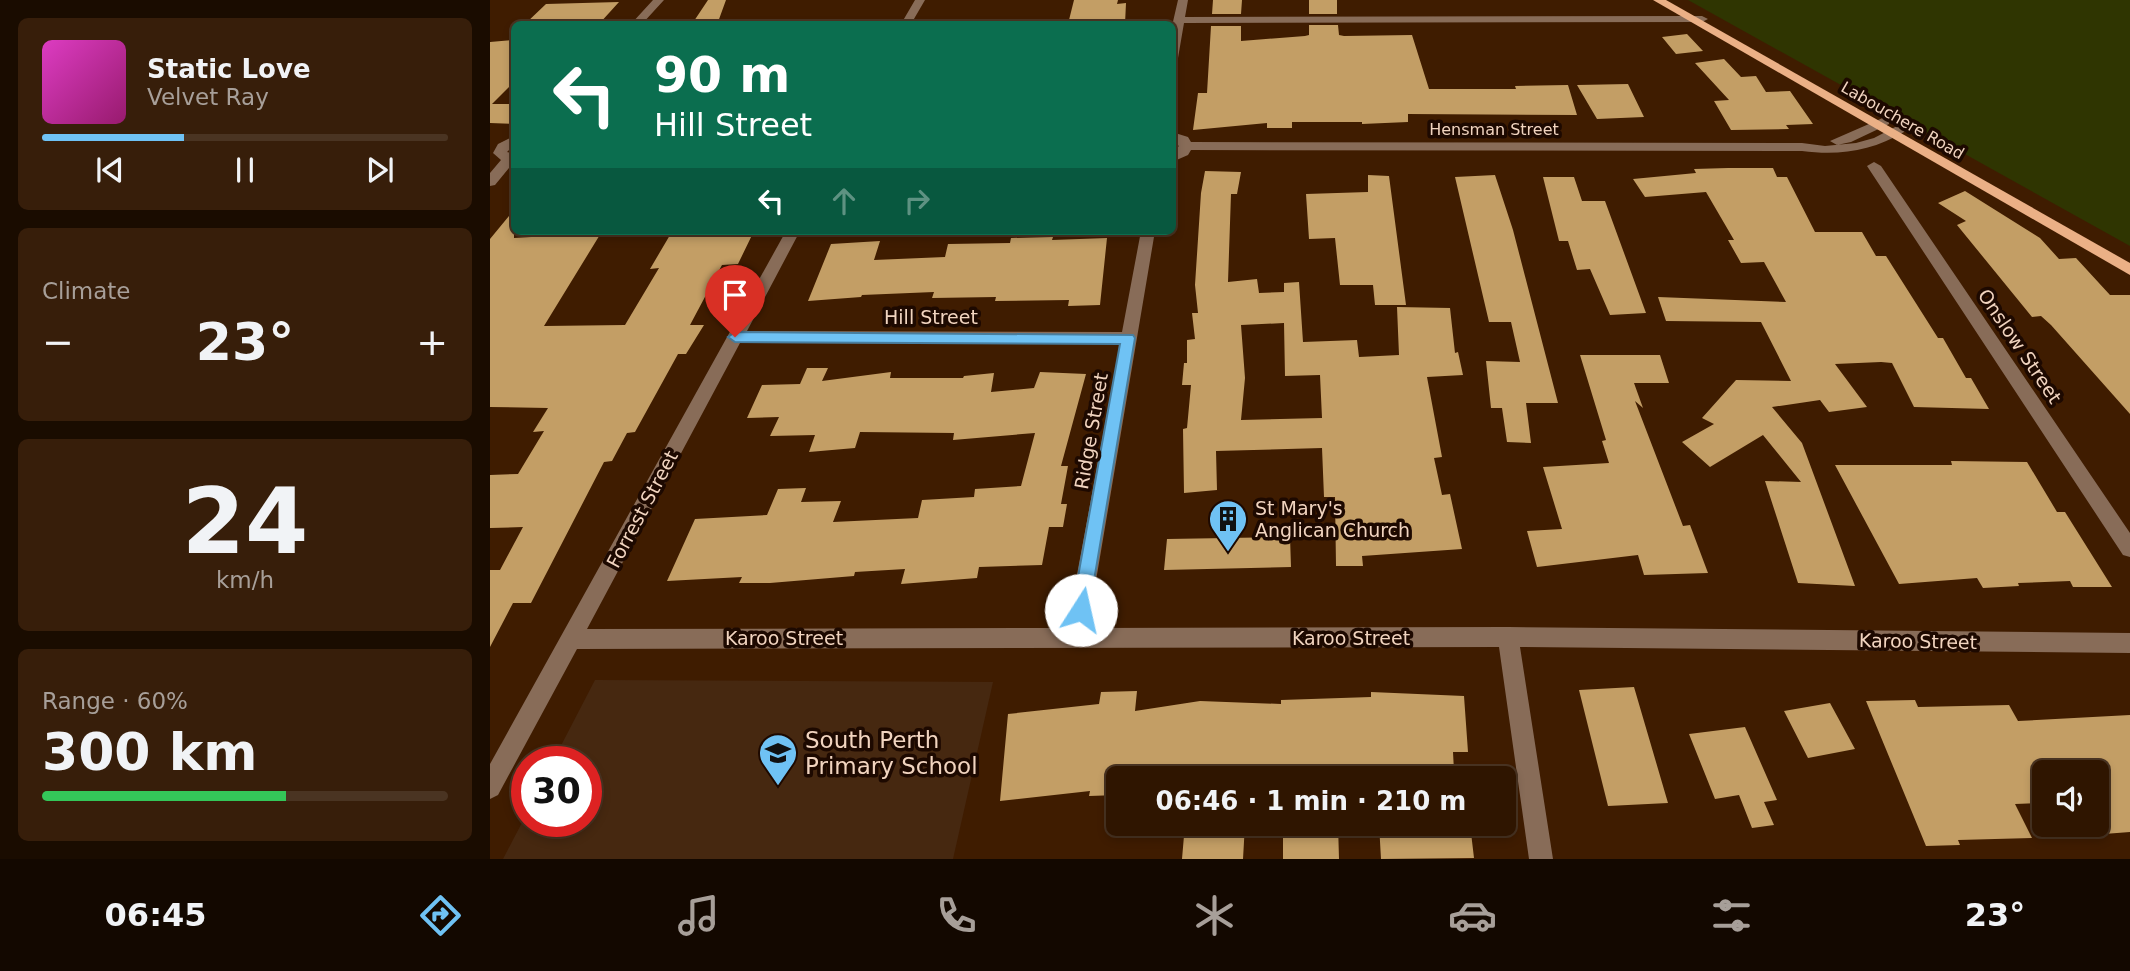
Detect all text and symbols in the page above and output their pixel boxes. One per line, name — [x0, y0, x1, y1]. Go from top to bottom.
text: 90 m — [654, 47, 790, 104]
icon: left — [539, 49, 630, 140]
text: Static Love — [147, 54, 311, 84]
street label: Labouchere Road — [1838, 77, 1968, 163]
text: Velvet Ray — [147, 84, 269, 110]
text: Hill Street — [654, 106, 812, 144]
street label: Hensman Street — [1429, 120, 1559, 139]
icon: previous — [91, 151, 129, 189]
icon: pause — [226, 151, 264, 189]
icon: next — [361, 151, 399, 189]
icon: left — [752, 182, 790, 220]
icon: ahead — [825, 182, 863, 220]
icon: right — [898, 182, 936, 220]
pin — [705, 265, 765, 337]
icon: arrive — [716, 276, 754, 314]
text: Climate — [42, 278, 131, 304]
street label: Onslow Street — [1974, 285, 2066, 407]
street label: Hill Street — [884, 306, 978, 328]
text: 23° — [196, 312, 294, 372]
text: − — [42, 320, 74, 364]
text: + — [416, 320, 448, 364]
street label: Ridge Street — [1070, 371, 1112, 491]
street label: Forrest Street — [602, 447, 682, 571]
text: 24 — [182, 469, 308, 574]
place label: St Mary's Anglican Church — [1255, 497, 1410, 541]
building icon: St Mary's Anglican Church — [1207, 498, 1249, 553]
text: km/h — [216, 567, 274, 593]
position arrow — [1044, 573, 1118, 647]
street label: Karoo Street — [725, 627, 843, 649]
street label: Karoo Street — [1292, 627, 1410, 649]
street label: Karoo Street — [1859, 629, 1977, 653]
text: Range · 60% — [42, 688, 188, 714]
text: 300 km — [42, 722, 257, 782]
place label: South Perth Primary School — [805, 727, 978, 779]
school or university icon: South Perth Primary School — [757, 732, 799, 787]
speed limit sign: 30 — [511, 746, 602, 837]
map controls — [2032, 760, 2109, 837]
button: sound — [2032, 760, 2109, 837]
text: 06:46 · 1 min · 210 m — [1156, 786, 1466, 816]
icon: directions — [416, 891, 465, 940]
icon: music — [674, 891, 723, 940]
icon: phone — [932, 891, 981, 940]
icon: climate — [1190, 891, 1239, 940]
icon: car — [1448, 891, 1497, 940]
icon: filters — [1707, 891, 1756, 940]
text: 06:45 — [105, 896, 206, 934]
text: 23° — [1965, 896, 2025, 934]

